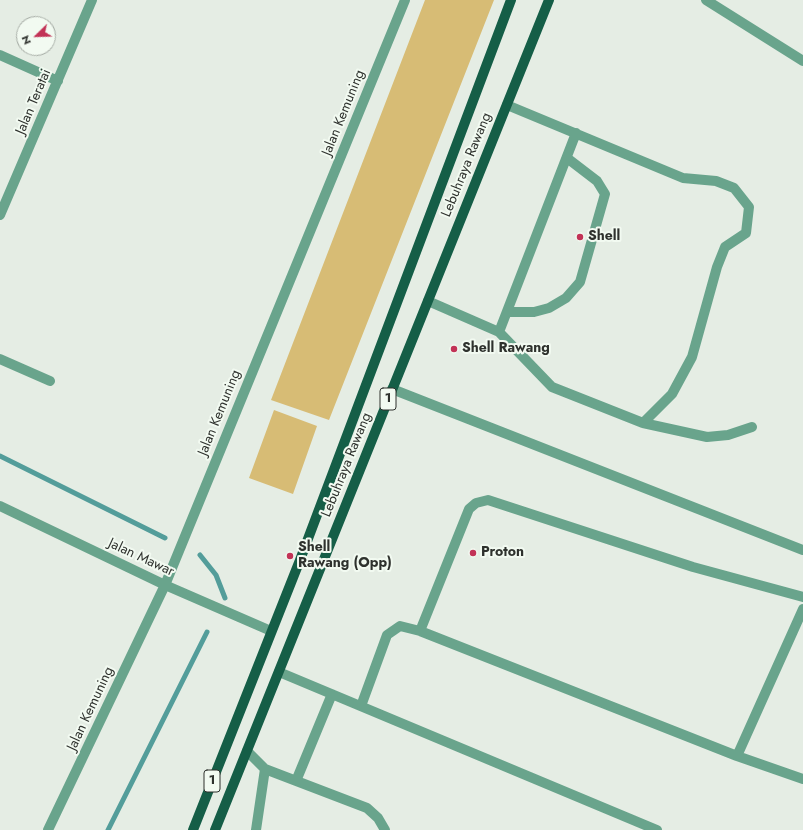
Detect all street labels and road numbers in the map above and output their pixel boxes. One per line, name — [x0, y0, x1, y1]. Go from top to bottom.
street label: Jalan Teratai — [13, 67, 55, 137]
street label: Jalan Kemuning — [319, 68, 369, 158]
street label: Lebuhraya Rawang — [438, 110, 496, 220]
street label: Jalan Kemuning — [195, 368, 245, 458]
road number: 1 — [380, 388, 396, 410]
street label: Lebuhraya Rawang — [318, 410, 376, 520]
street label: Jalan Mawar — [105, 535, 177, 581]
street label: Jalan Kemuning — [64, 664, 118, 754]
road number: 1 — [204, 770, 220, 792]

